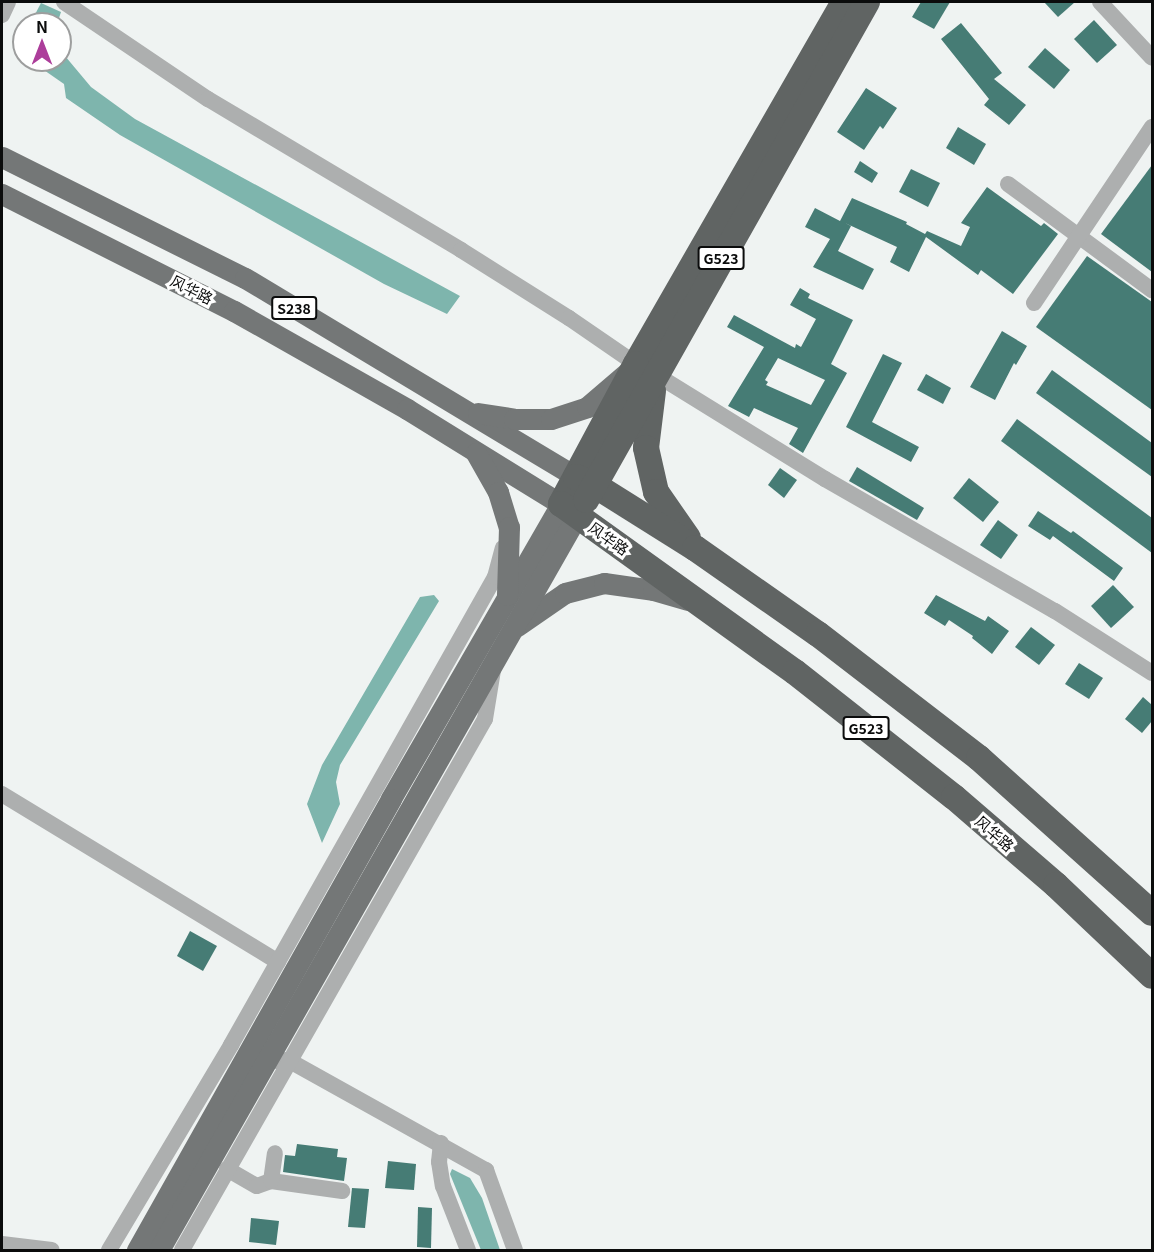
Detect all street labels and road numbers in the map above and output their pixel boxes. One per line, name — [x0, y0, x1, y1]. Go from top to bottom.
road number: G523 — [697, 247, 745, 269]
street label: 风华路 — [168, 271, 216, 307]
road number: S238 — [270, 297, 318, 319]
street label: 风华路 — [585, 518, 633, 558]
road number: G523 — [842, 717, 890, 739]
street label: 风华路 — [972, 811, 1018, 855]

